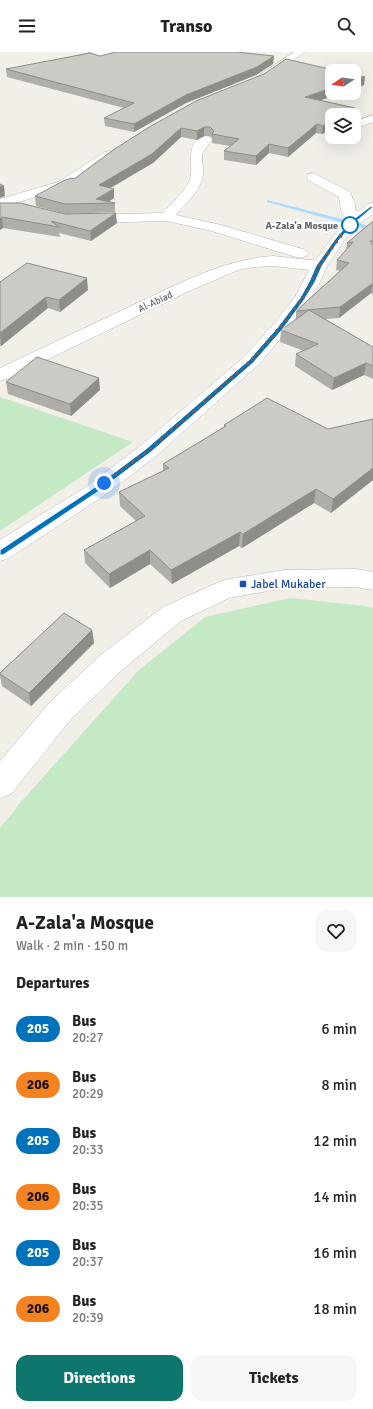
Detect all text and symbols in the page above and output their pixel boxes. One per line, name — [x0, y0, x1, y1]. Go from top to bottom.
icon: menu — [16, 15, 38, 37]
text: Transo — [161, 15, 212, 37]
icon: search — [335, 15, 357, 37]
north arrow — [325, 64, 361, 100]
map controls — [325, 64, 361, 144]
button: layers — [325, 108, 361, 144]
marker: A-Zala'a Mosque — [341, 216, 359, 234]
place label: A-Zala'a Mosque — [265, 220, 338, 232]
street label: Al-Abiad — [136, 289, 175, 315]
your location — [94, 473, 114, 493]
place label: Jabel Mukaber — [251, 577, 326, 592]
marker: Jabel Mukaber — [238, 579, 248, 589]
button: heart — [315, 910, 357, 952]
text: A-Zala'a Mosque — [16, 911, 154, 935]
text: Walk · 2 min · 150 m — [16, 938, 128, 954]
text: Departures — [16, 974, 89, 992]
text: Bus — [72, 1012, 96, 1030]
text: 205 — [27, 1020, 49, 1037]
text: 6 min — [321, 1020, 357, 1038]
text: 20:27 — [72, 1030, 104, 1046]
text: Bus — [72, 1068, 96, 1086]
text: 206 — [27, 1076, 49, 1093]
text: 8 min — [321, 1076, 357, 1094]
text: 20:29 — [72, 1086, 104, 1102]
text: Bus — [72, 1124, 96, 1142]
text: 205 — [27, 1132, 49, 1149]
text: 12 min — [313, 1132, 357, 1150]
text: 20:33 — [72, 1142, 104, 1158]
text: Bus — [72, 1180, 96, 1198]
text: 206 — [27, 1188, 49, 1205]
text: 14 min — [313, 1188, 357, 1206]
text: 20:35 — [72, 1198, 104, 1214]
text: Bus — [72, 1236, 96, 1254]
text: 205 — [27, 1244, 49, 1261]
text: 16 min — [313, 1244, 357, 1262]
text: 20:37 — [72, 1254, 104, 1270]
text: Bus — [72, 1292, 96, 1310]
text: 206 — [27, 1300, 49, 1317]
text: 18 min — [313, 1300, 357, 1318]
text: 20:39 — [72, 1310, 104, 1326]
button: Directions — [16, 1355, 183, 1401]
button: Tickets — [191, 1355, 357, 1401]

